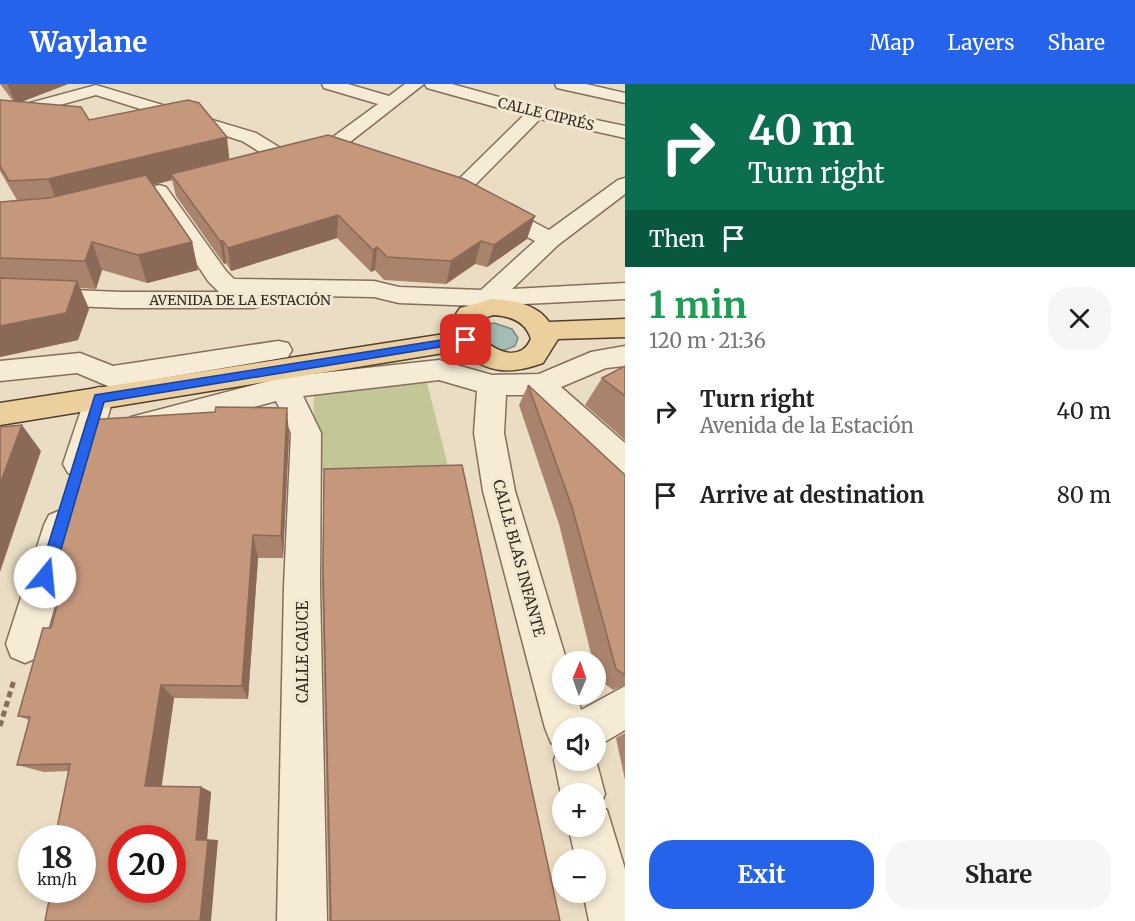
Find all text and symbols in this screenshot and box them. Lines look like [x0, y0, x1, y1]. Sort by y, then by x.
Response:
text: Waylane [30, 24, 147, 60]
text: Map [870, 29, 915, 56]
text: Layers [948, 29, 1015, 56]
text: Share [1048, 29, 1105, 56]
street label: CALLE CIPRÉS [496, 93, 596, 135]
text: 40 m [748, 104, 854, 156]
icon: right [649, 108, 727, 186]
text: Turn right [748, 156, 885, 190]
icon: arrive [717, 222, 750, 255]
text: Then [649, 225, 705, 253]
text: 1 min [649, 283, 747, 328]
button: close [1048, 287, 1111, 350]
street label: AVENIDA DE LA ESTACIÓN [148, 291, 331, 309]
pin [440, 314, 491, 365]
icon: arrive [449, 323, 482, 356]
text: 120 m · 21:36 [649, 328, 766, 353]
text: Turn right [700, 385, 814, 413]
icon: right [649, 395, 682, 428]
text: 40 m [1056, 397, 1111, 425]
text: Avenida de la Estación [700, 413, 914, 438]
street label: CALLE BLAS INFANTE [489, 477, 549, 639]
icon: arrive [649, 479, 682, 512]
text: Arrive at destination [700, 481, 924, 509]
text: 80 m [1057, 481, 1111, 509]
position arrow [13, 545, 77, 609]
street label: CALLE CAUCE [293, 601, 312, 703]
north arrow [552, 651, 606, 705]
map controls [552, 651, 606, 903]
button: sound [552, 717, 606, 771]
button: + [552, 783, 606, 837]
speed limit sign: 20 [108, 825, 186, 903]
text: 18 [41, 838, 73, 876]
button: Exit [649, 840, 874, 909]
button: Share [886, 840, 1111, 909]
button: − [552, 849, 606, 903]
text: km/h [37, 870, 77, 889]

